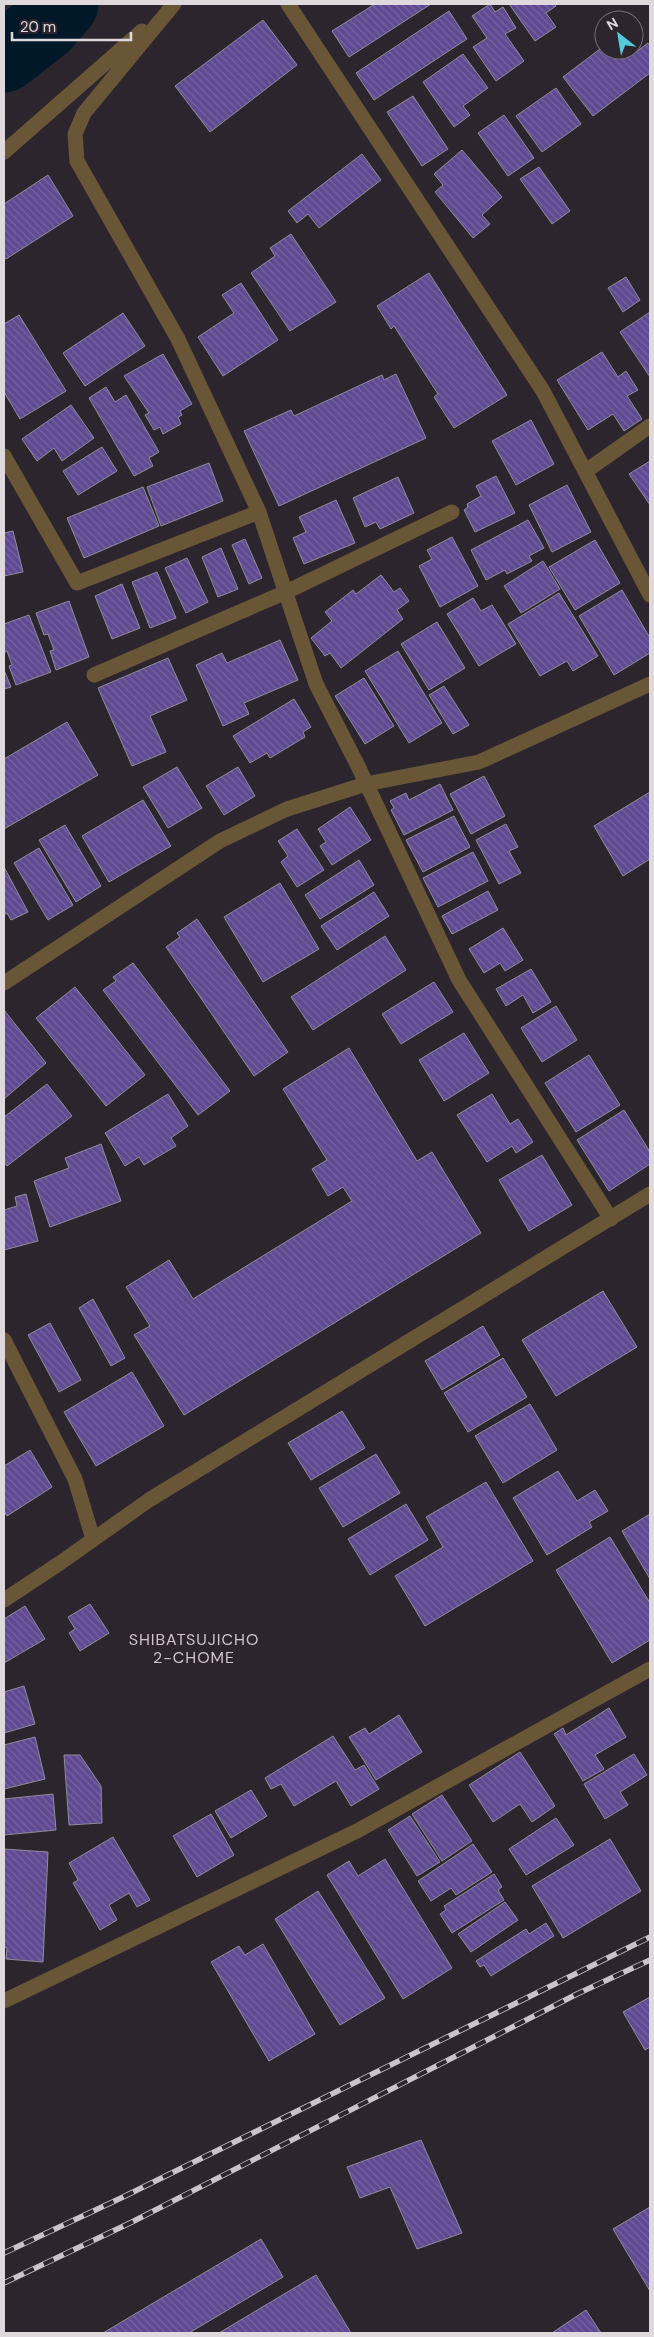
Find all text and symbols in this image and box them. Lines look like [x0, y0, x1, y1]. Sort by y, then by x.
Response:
scale bar [12, 10, 131, 42]
north arrow [594, 10, 644, 60]
text: N [603, 14, 621, 34]
text: 20 m [20, 17, 56, 37]
district label: SHIBATSUJICHO 2-CHOME [129, 1629, 259, 1668]

